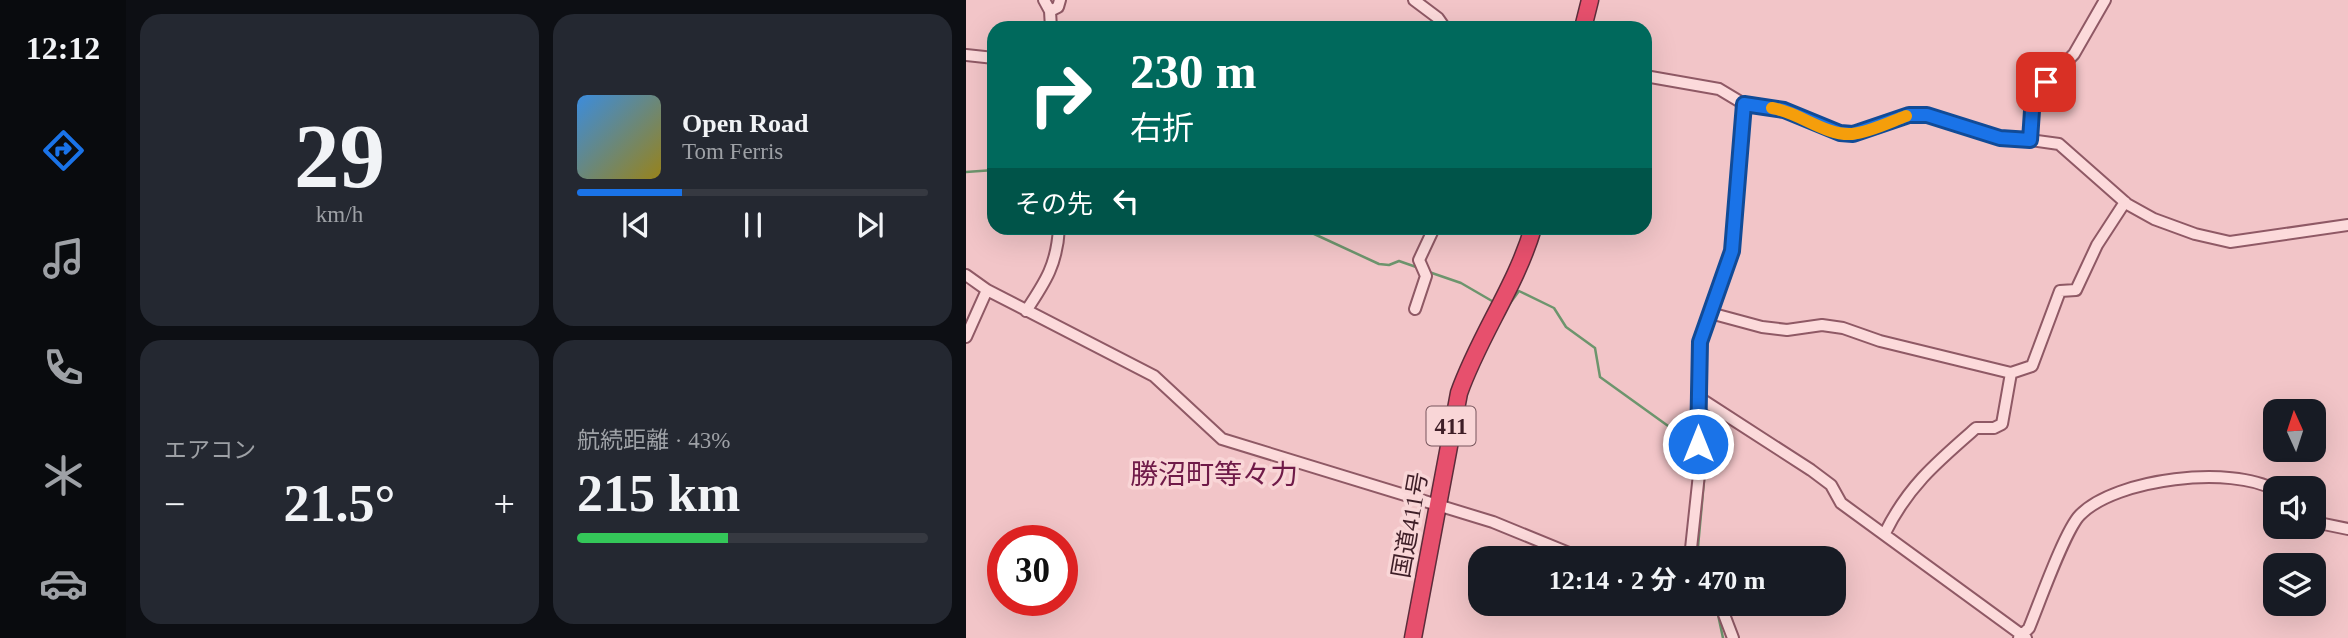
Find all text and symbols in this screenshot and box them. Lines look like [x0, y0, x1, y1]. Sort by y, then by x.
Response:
text: 12:12 [26, 30, 100, 66]
text: 230 m [1130, 44, 1257, 99]
icon: right [1015, 49, 1106, 140]
pin [2016, 52, 2076, 112]
icon: arrive [2027, 63, 2065, 101]
text: 29 [294, 106, 385, 207]
text: Open Road [682, 109, 808, 138]
text: 右折 [1130, 110, 1194, 146]
icon: directions [39, 126, 88, 175]
text: Tom Ferris [682, 139, 783, 164]
icon: left [1107, 182, 1145, 220]
text: その先 [1015, 190, 1093, 219]
text: km/h [316, 202, 363, 227]
icon: previous [617, 206, 655, 244]
icon: pause [734, 206, 772, 244]
icon: next [851, 206, 889, 244]
icon: music [39, 234, 88, 283]
icon: phone [39, 343, 88, 392]
north arrow [2263, 399, 2326, 462]
map controls [2263, 399, 2326, 616]
road number: 411 [1427, 406, 1476, 446]
position arrow [1661, 407, 1735, 481]
text: 航続距離 · 43% [577, 428, 730, 453]
text: エアコン [164, 438, 256, 463]
icon: climate [39, 451, 88, 500]
district label: 勝沼町等々力 [1130, 459, 1298, 490]
text: 215 km [577, 465, 740, 522]
street label: 国道411号 [1388, 470, 1432, 580]
text: 21.5° [284, 475, 395, 532]
button: sound [2263, 476, 2326, 539]
text: − [164, 483, 185, 525]
text: + [494, 483, 515, 525]
speed limit sign: 30 [987, 525, 1078, 616]
button: layers [2263, 553, 2326, 616]
icon: car [39, 559, 88, 608]
text: 12:14 · 2 分 · 470 m [1549, 566, 1765, 595]

